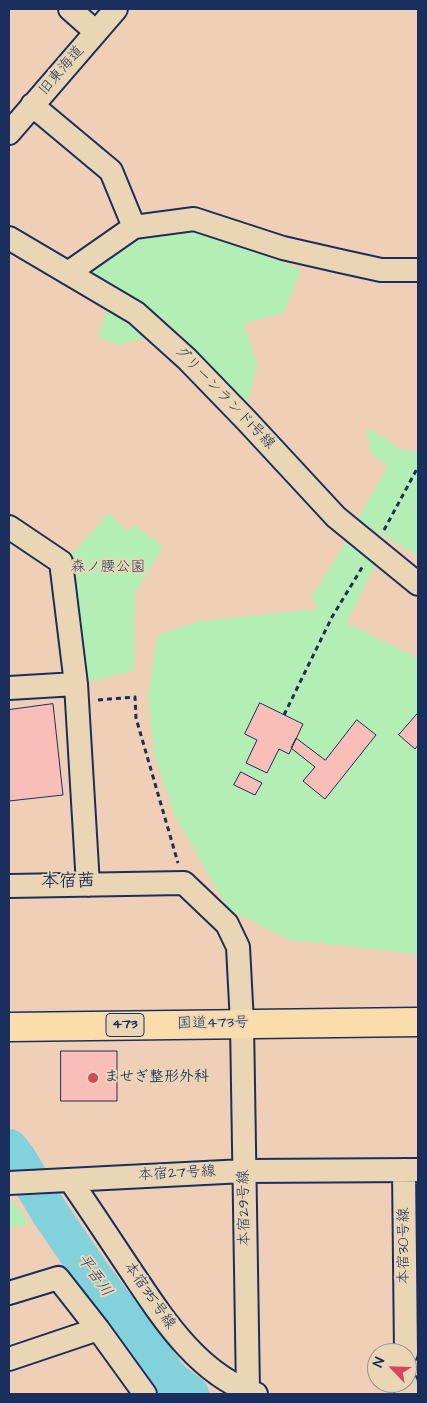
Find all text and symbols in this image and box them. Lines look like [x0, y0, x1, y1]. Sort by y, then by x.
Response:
street label: 旧東海道 [36, 42, 88, 100]
street label: グリーンランド1号線 [170, 343, 278, 453]
park label: 森ノ腰公園 [71, 559, 145, 577]
district label: 本宿茜 [41, 871, 95, 893]
road number: 473 [106, 1014, 144, 1036]
street label: 国道473号 [177, 1014, 249, 1034]
place label: ませぎ整形外科 [104, 1069, 209, 1087]
marker: ませぎ整形外科 [86, 1071, 100, 1085]
street label: 本宿27号線 [138, 1163, 216, 1185]
street label: 本宿29号線 [235, 1169, 255, 1247]
street label: 本宿30号線 [396, 1207, 414, 1285]
water label: 平吾川 [72, 1251, 116, 1301]
street label: 本宿35号線 [119, 1259, 179, 1333]
north arrow [367, 1343, 417, 1393]
text: N [368, 1354, 390, 1370]

